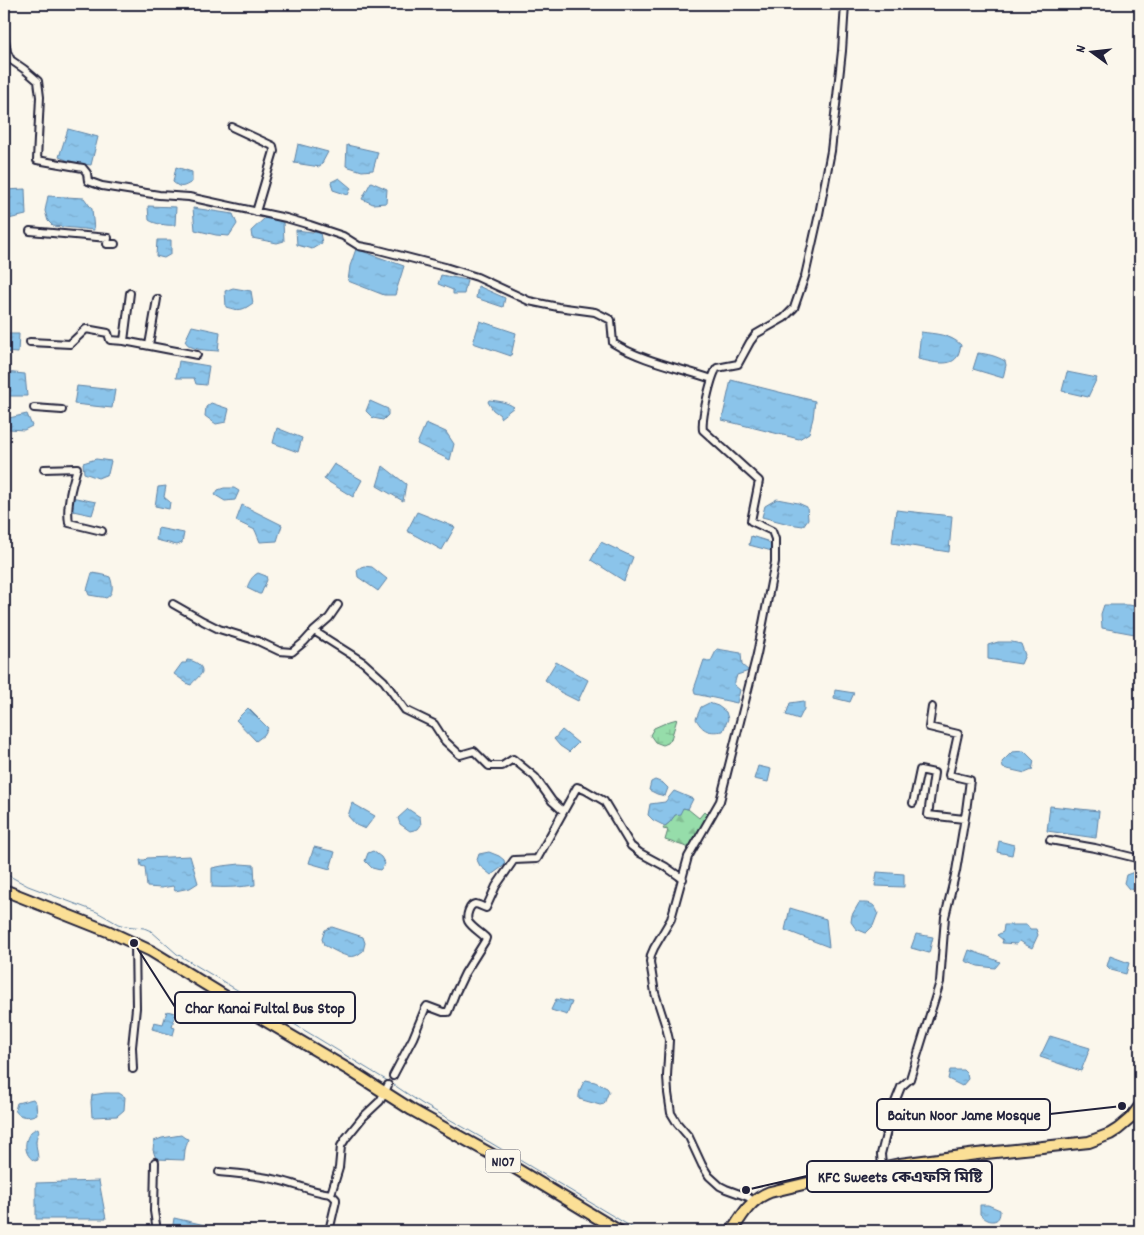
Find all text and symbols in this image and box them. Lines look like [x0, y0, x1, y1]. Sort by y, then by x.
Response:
north arrow [1066, 28, 1116, 78]
text: N [1071, 43, 1092, 55]
callout: Char Kanai Fultal Bus Stop [175, 992, 355, 1023]
text: Char Kanai Fultal Bus Stop [185, 998, 345, 1021]
callout: Baitun Noor Jame Mosque [877, 1099, 1050, 1130]
text: Baitun Noor Jame Mosque [888, 1105, 1040, 1128]
road number: N107 [486, 1150, 520, 1172]
callout: KFC Sweets কেএফসি মিষ্টি [807, 1161, 992, 1192]
text: KFC Sweets কেএফসি মিষ্টি [818, 1167, 983, 1190]

